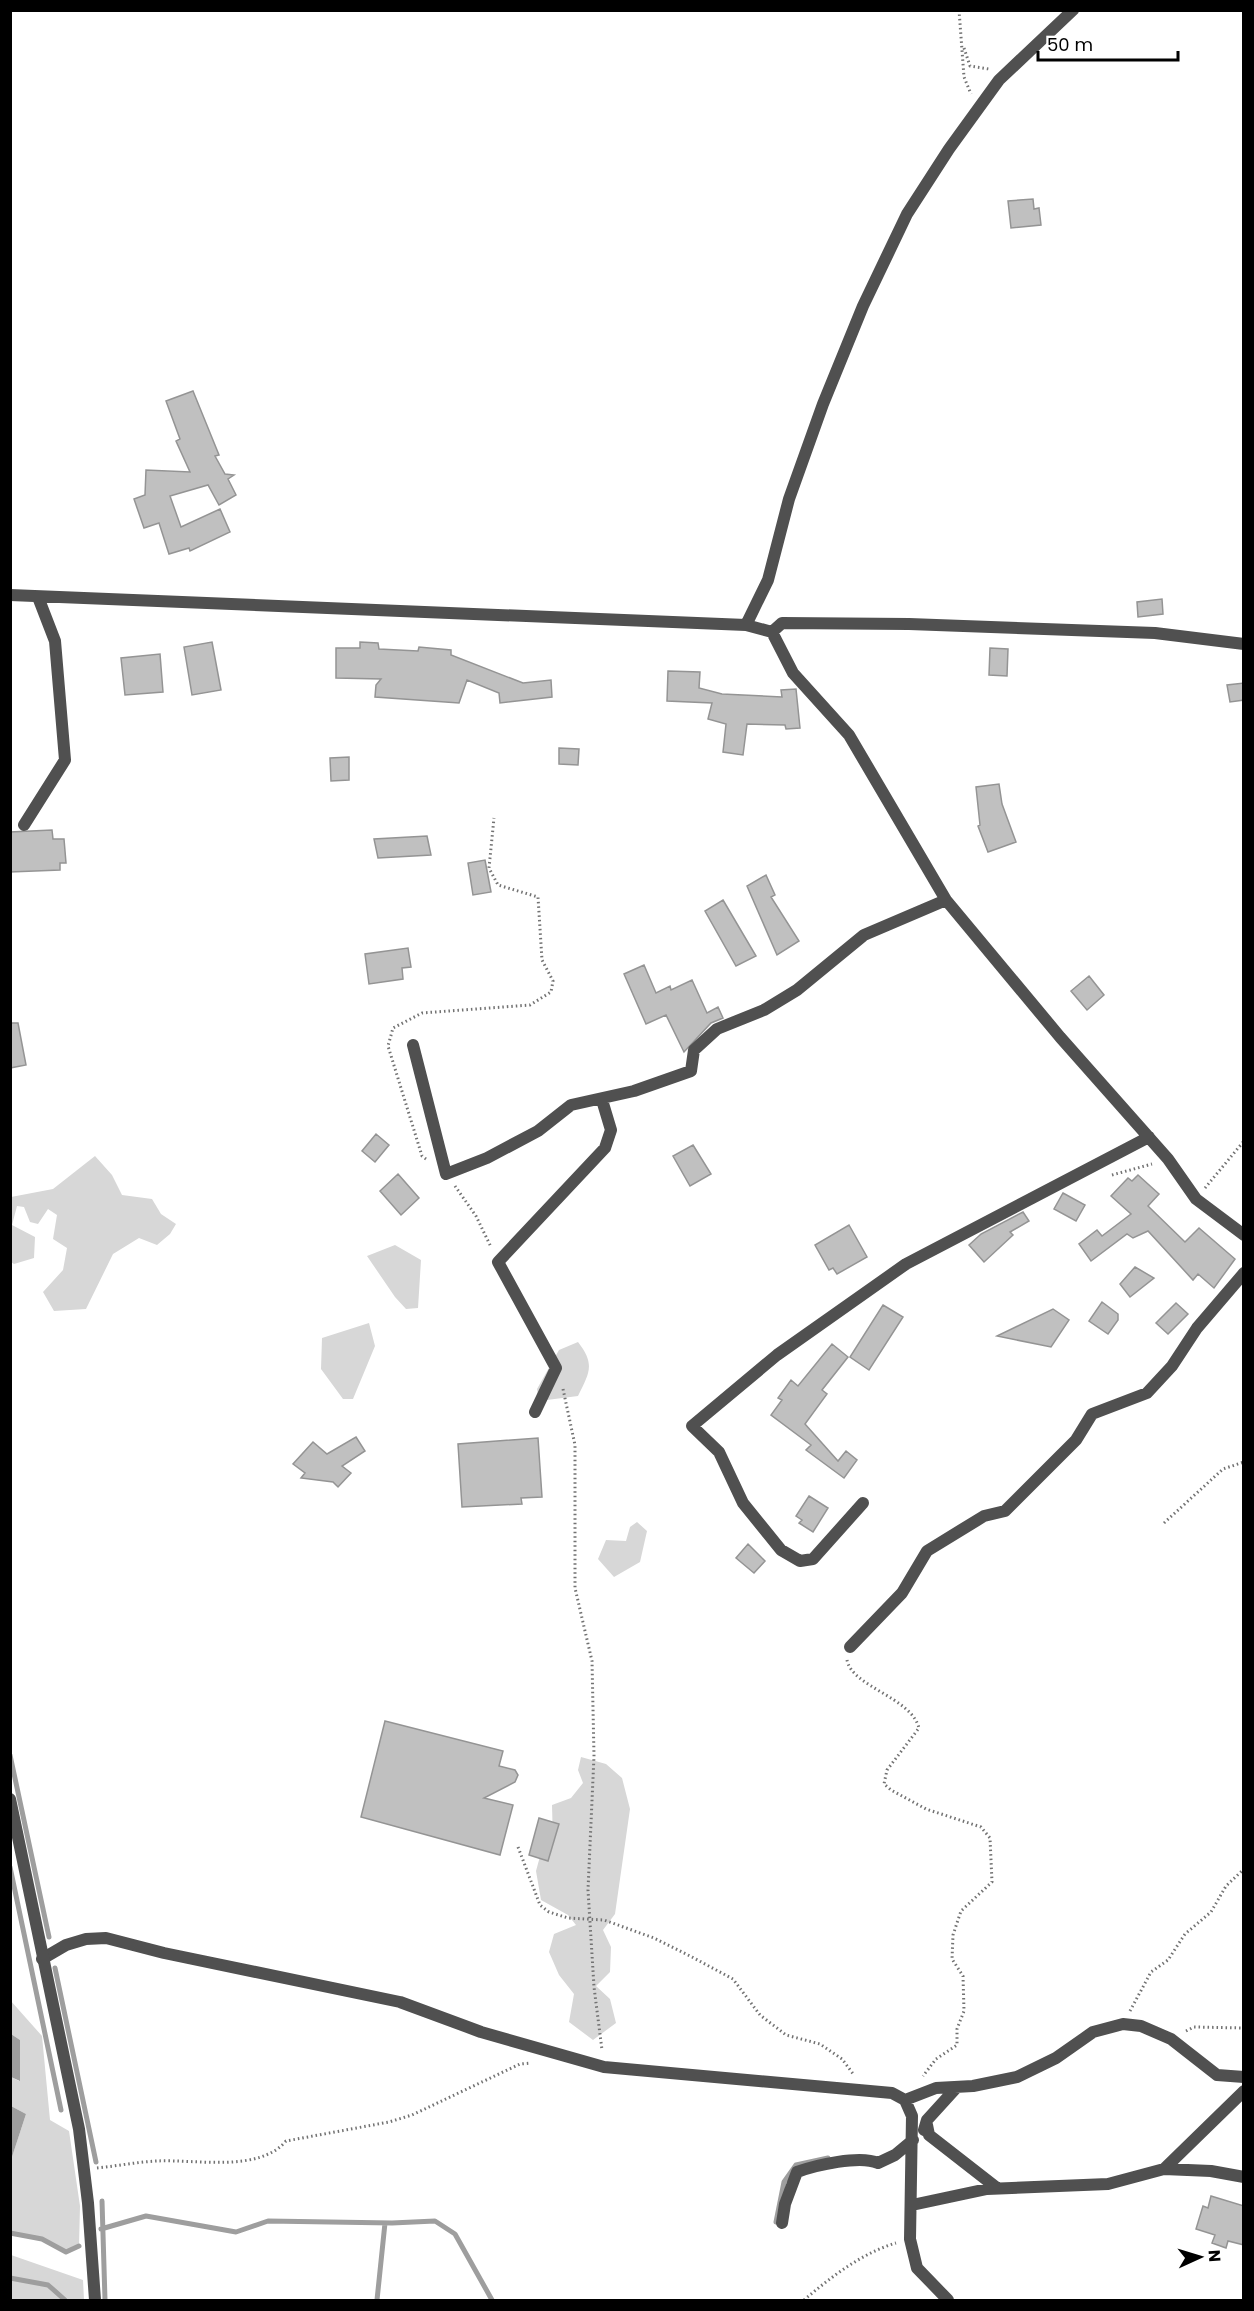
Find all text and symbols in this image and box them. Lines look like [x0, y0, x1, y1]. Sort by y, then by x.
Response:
scale bar [1038, 24, 1178, 62]
text: 50 m [1047, 32, 1093, 57]
north arrow [1170, 2227, 1230, 2287]
text: N [1203, 2249, 1226, 2263]

